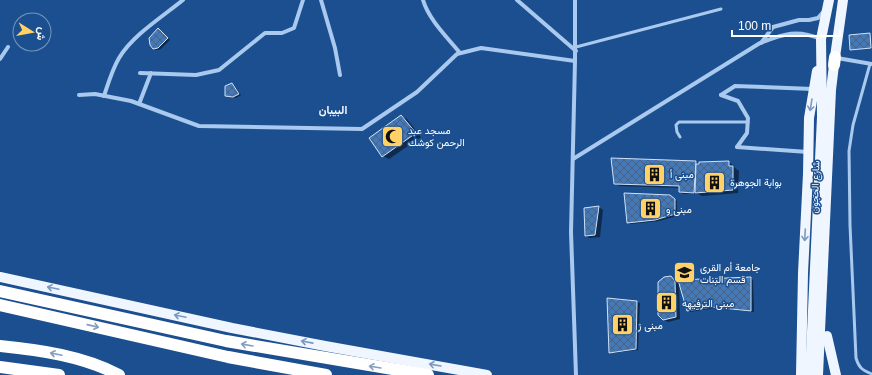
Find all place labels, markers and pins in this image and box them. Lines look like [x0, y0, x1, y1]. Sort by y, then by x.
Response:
mosque icon: مسجد عبد الرحمن كوشك [379, 123, 405, 149]
place label: مسجد عبد الرحمن كوشك [408, 125, 465, 149]
building icon: مبنى أ [641, 161, 667, 187]
place label: مبنى أ [670, 169, 694, 181]
building icon: بوابة الجوهرة [701, 169, 727, 195]
place label: بوابة الجوهرة [730, 177, 782, 189]
building icon: مبنى و [638, 196, 664, 222]
place label: مبنى و [666, 204, 692, 216]
school or university icon: جامعة أم القرى قسم البنات [672, 260, 698, 286]
place label: جامعة أم القرى قسم البنات [700, 262, 761, 286]
building icon: مبنى الترفيهه [654, 290, 680, 316]
place label: مبنى الترفيهه [682, 298, 734, 310]
building icon: مبنى ز [609, 312, 635, 338]
place label: مبنى ز [637, 320, 663, 332]

